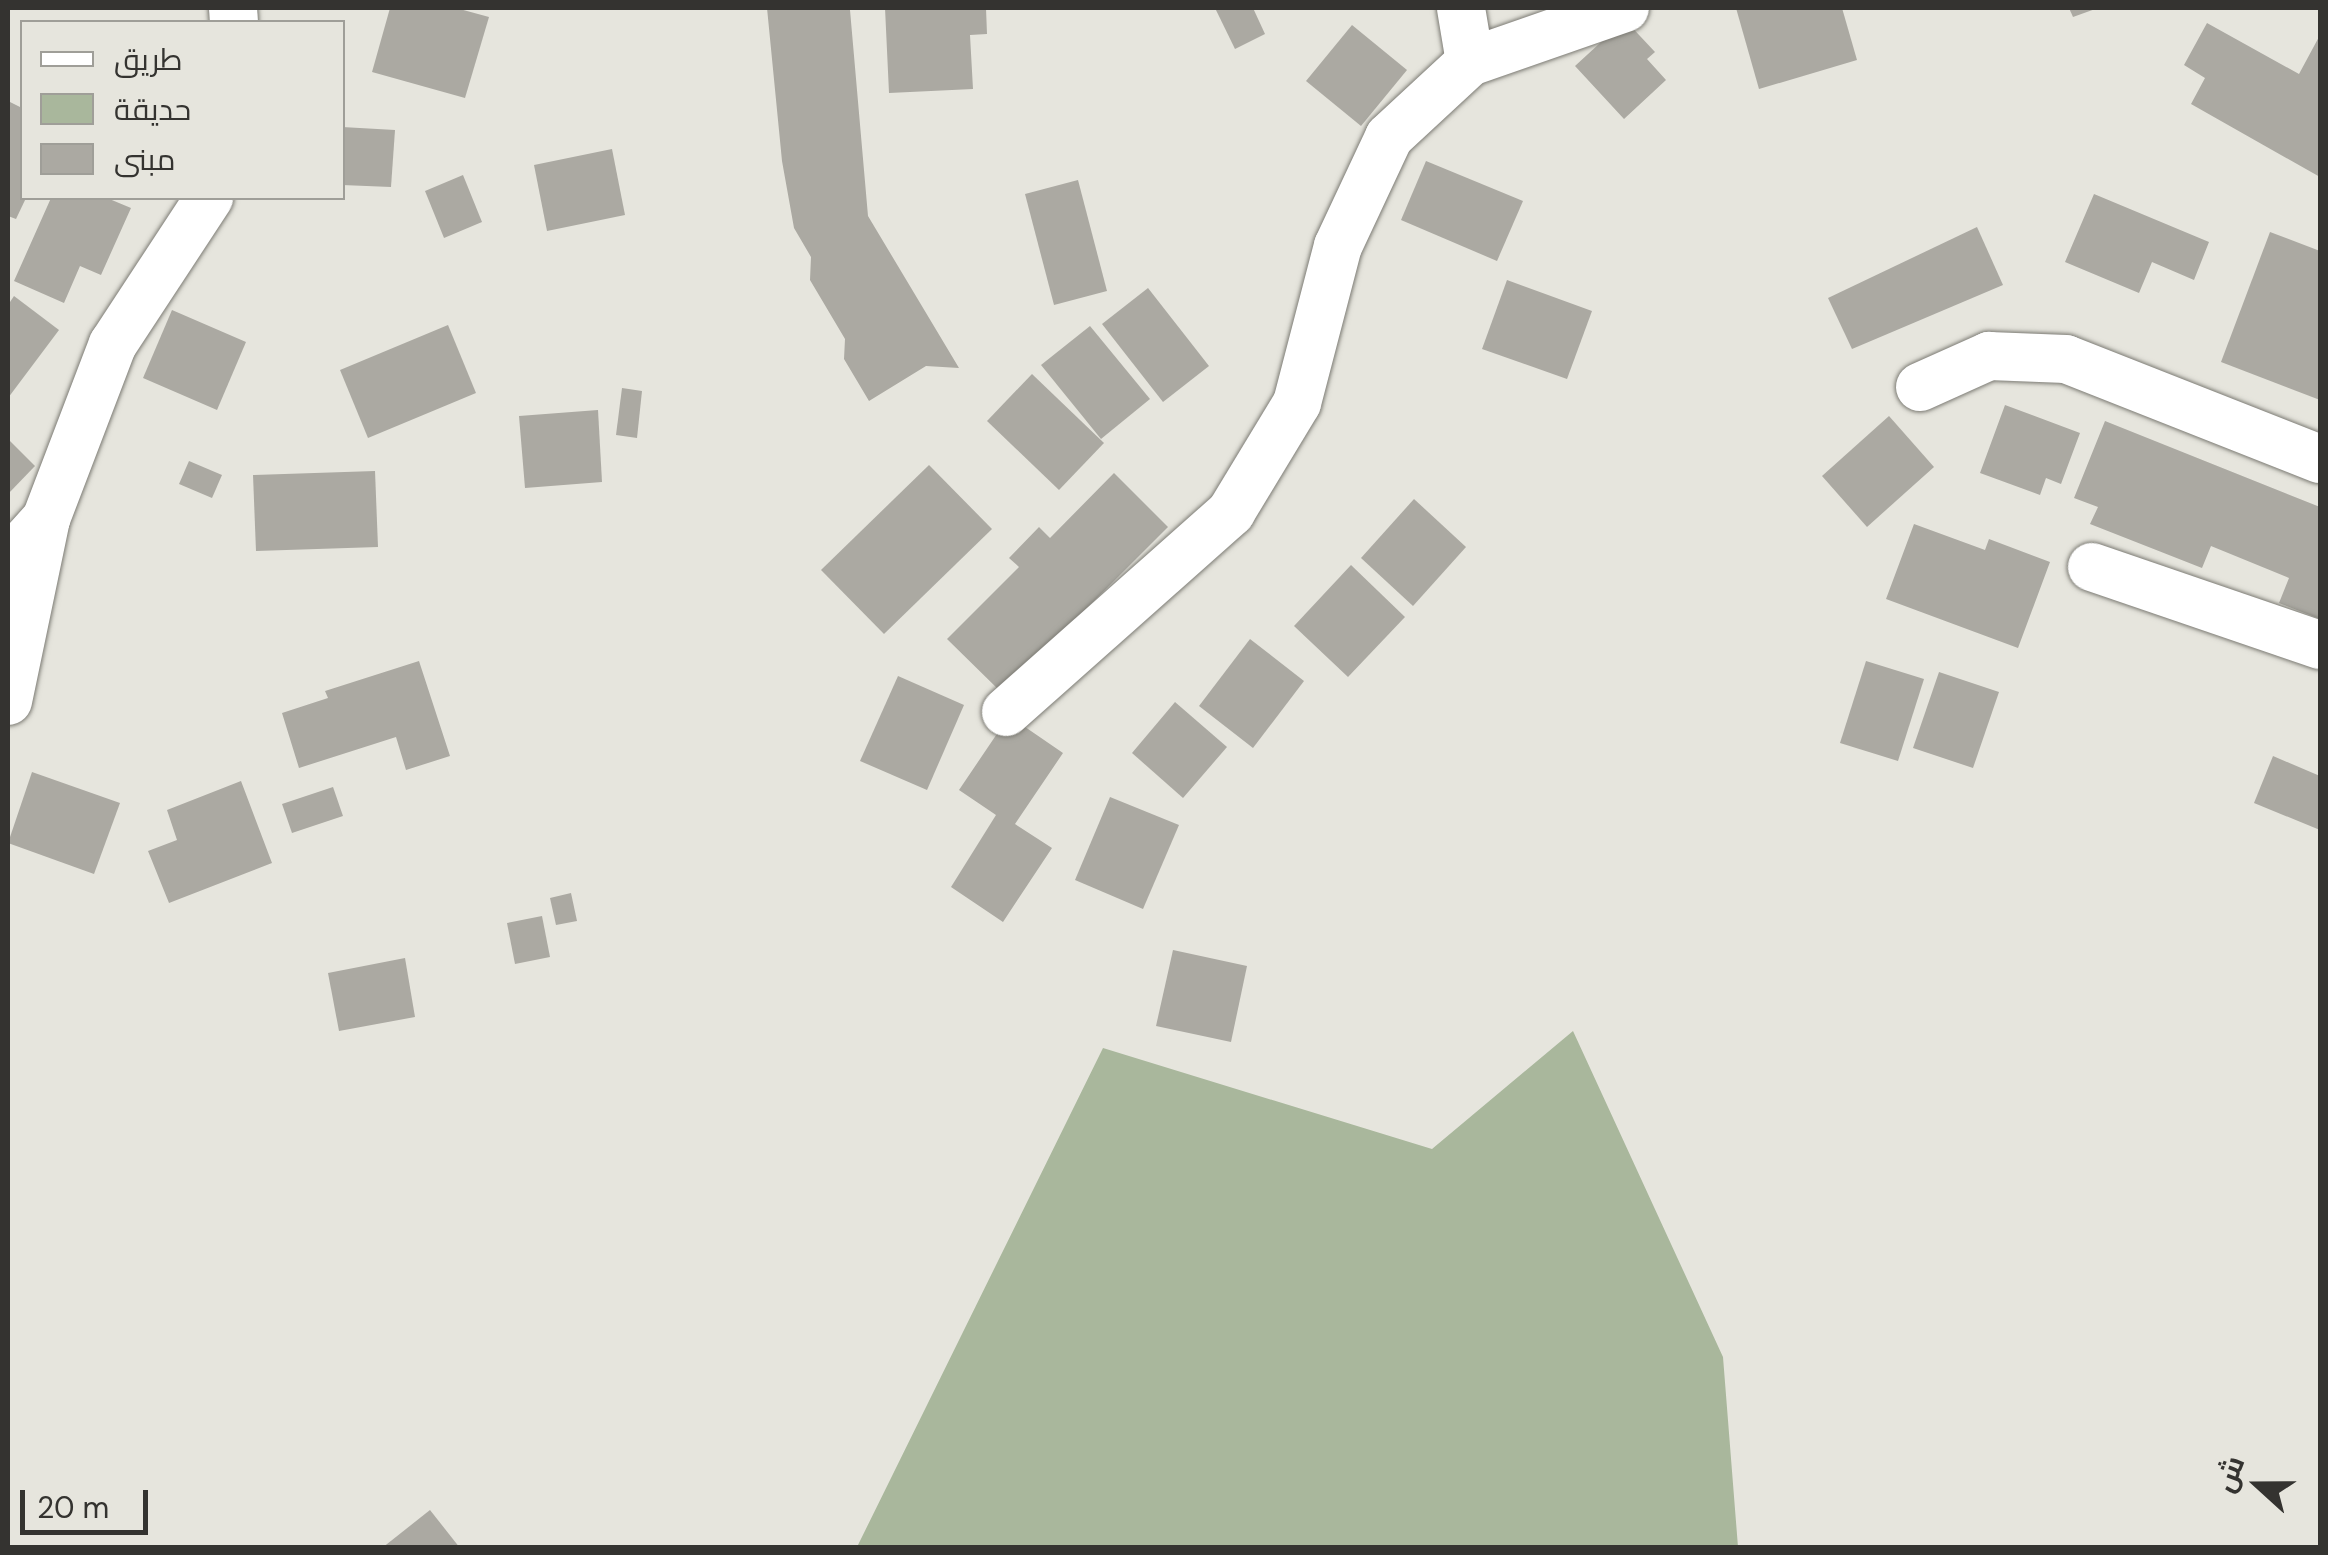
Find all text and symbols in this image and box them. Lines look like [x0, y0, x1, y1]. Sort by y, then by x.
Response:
legend [20, 20, 345, 200]
text: طريق [114, 40, 183, 79]
text: حديقة [114, 90, 191, 129]
text: مبنى [114, 140, 175, 179]
north arrow [2208, 1435, 2308, 1535]
text: ش [2206, 1451, 2253, 1497]
scale bar [25, 1470, 152, 1532]
text: 20 m [37, 1488, 109, 1527]

